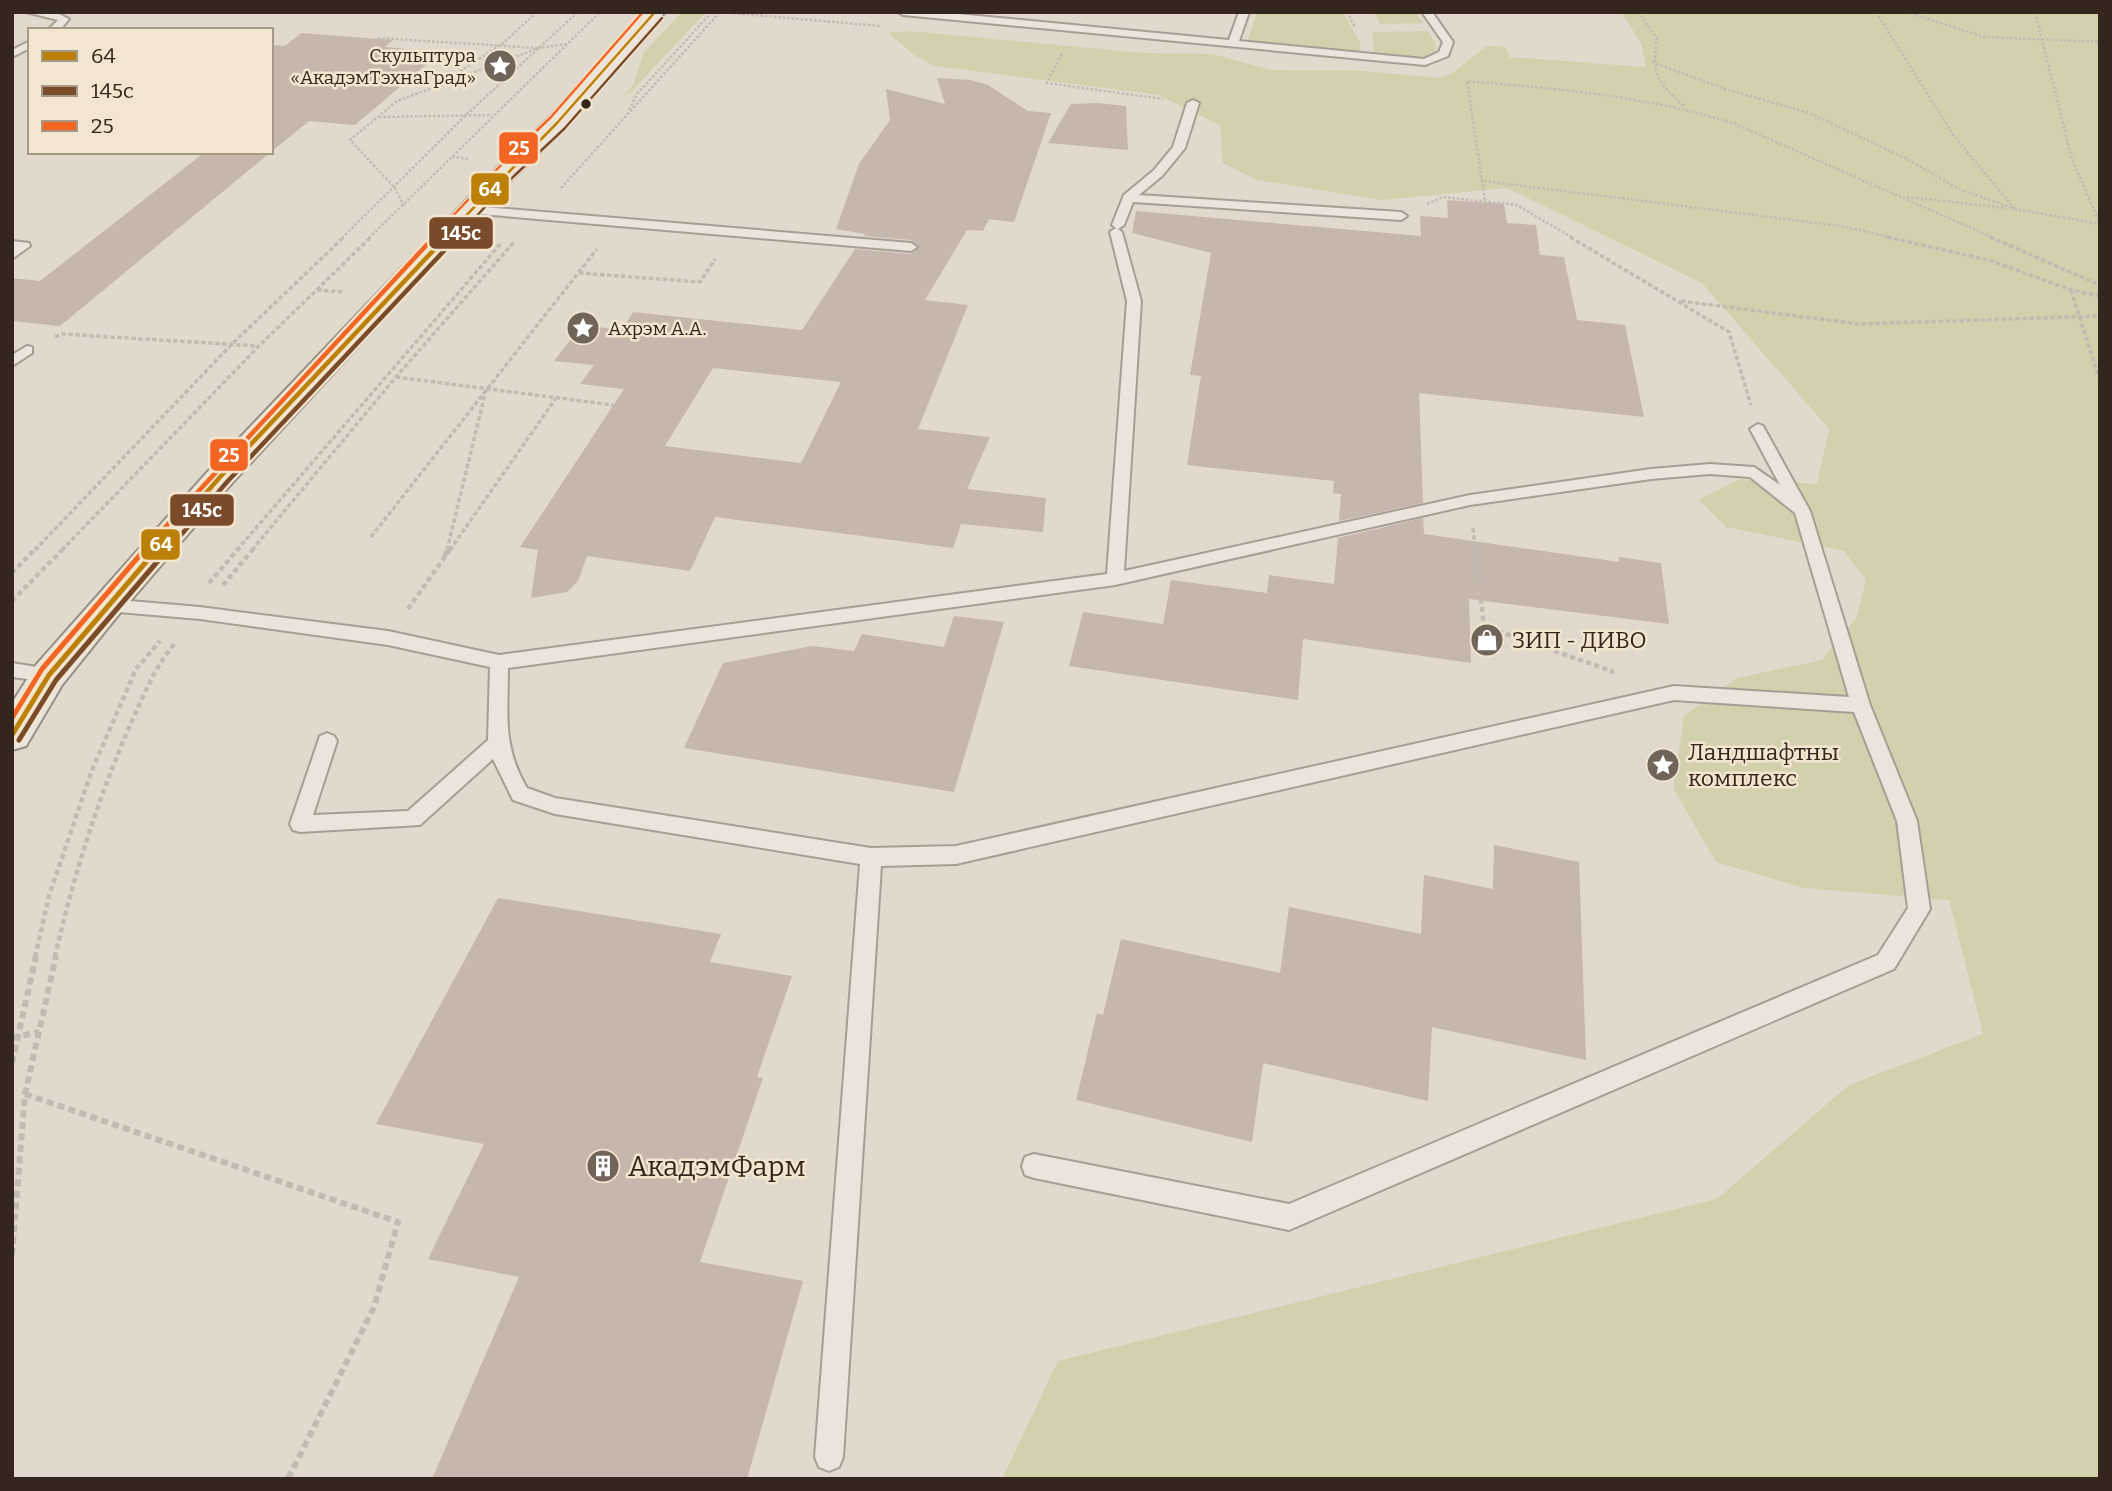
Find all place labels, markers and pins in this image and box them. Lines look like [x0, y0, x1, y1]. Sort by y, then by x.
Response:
place label: Скульптура «АкадэмТэхнаГрад» [291, 44, 477, 89]
place icon: Скульптура «АкадэмТэхнаГрад» [481, 47, 519, 85]
unlabelled marker [579, 97, 593, 111]
place icon: Ахрэм А.А. [564, 309, 602, 347]
place label: Ахрэм А.А. [608, 317, 706, 340]
shop icon: ЗИП - ДИВО [1468, 621, 1506, 659]
place label: ЗИП - ДИВО [1512, 626, 1647, 654]
place label: Ландшафтны комплекс [1688, 738, 1839, 792]
place icon: Ландшафтны комплекс [1644, 746, 1682, 784]
building icon: АкадэмФарм [584, 1147, 622, 1185]
place label: АкадэмФарм [628, 1150, 805, 1183]

